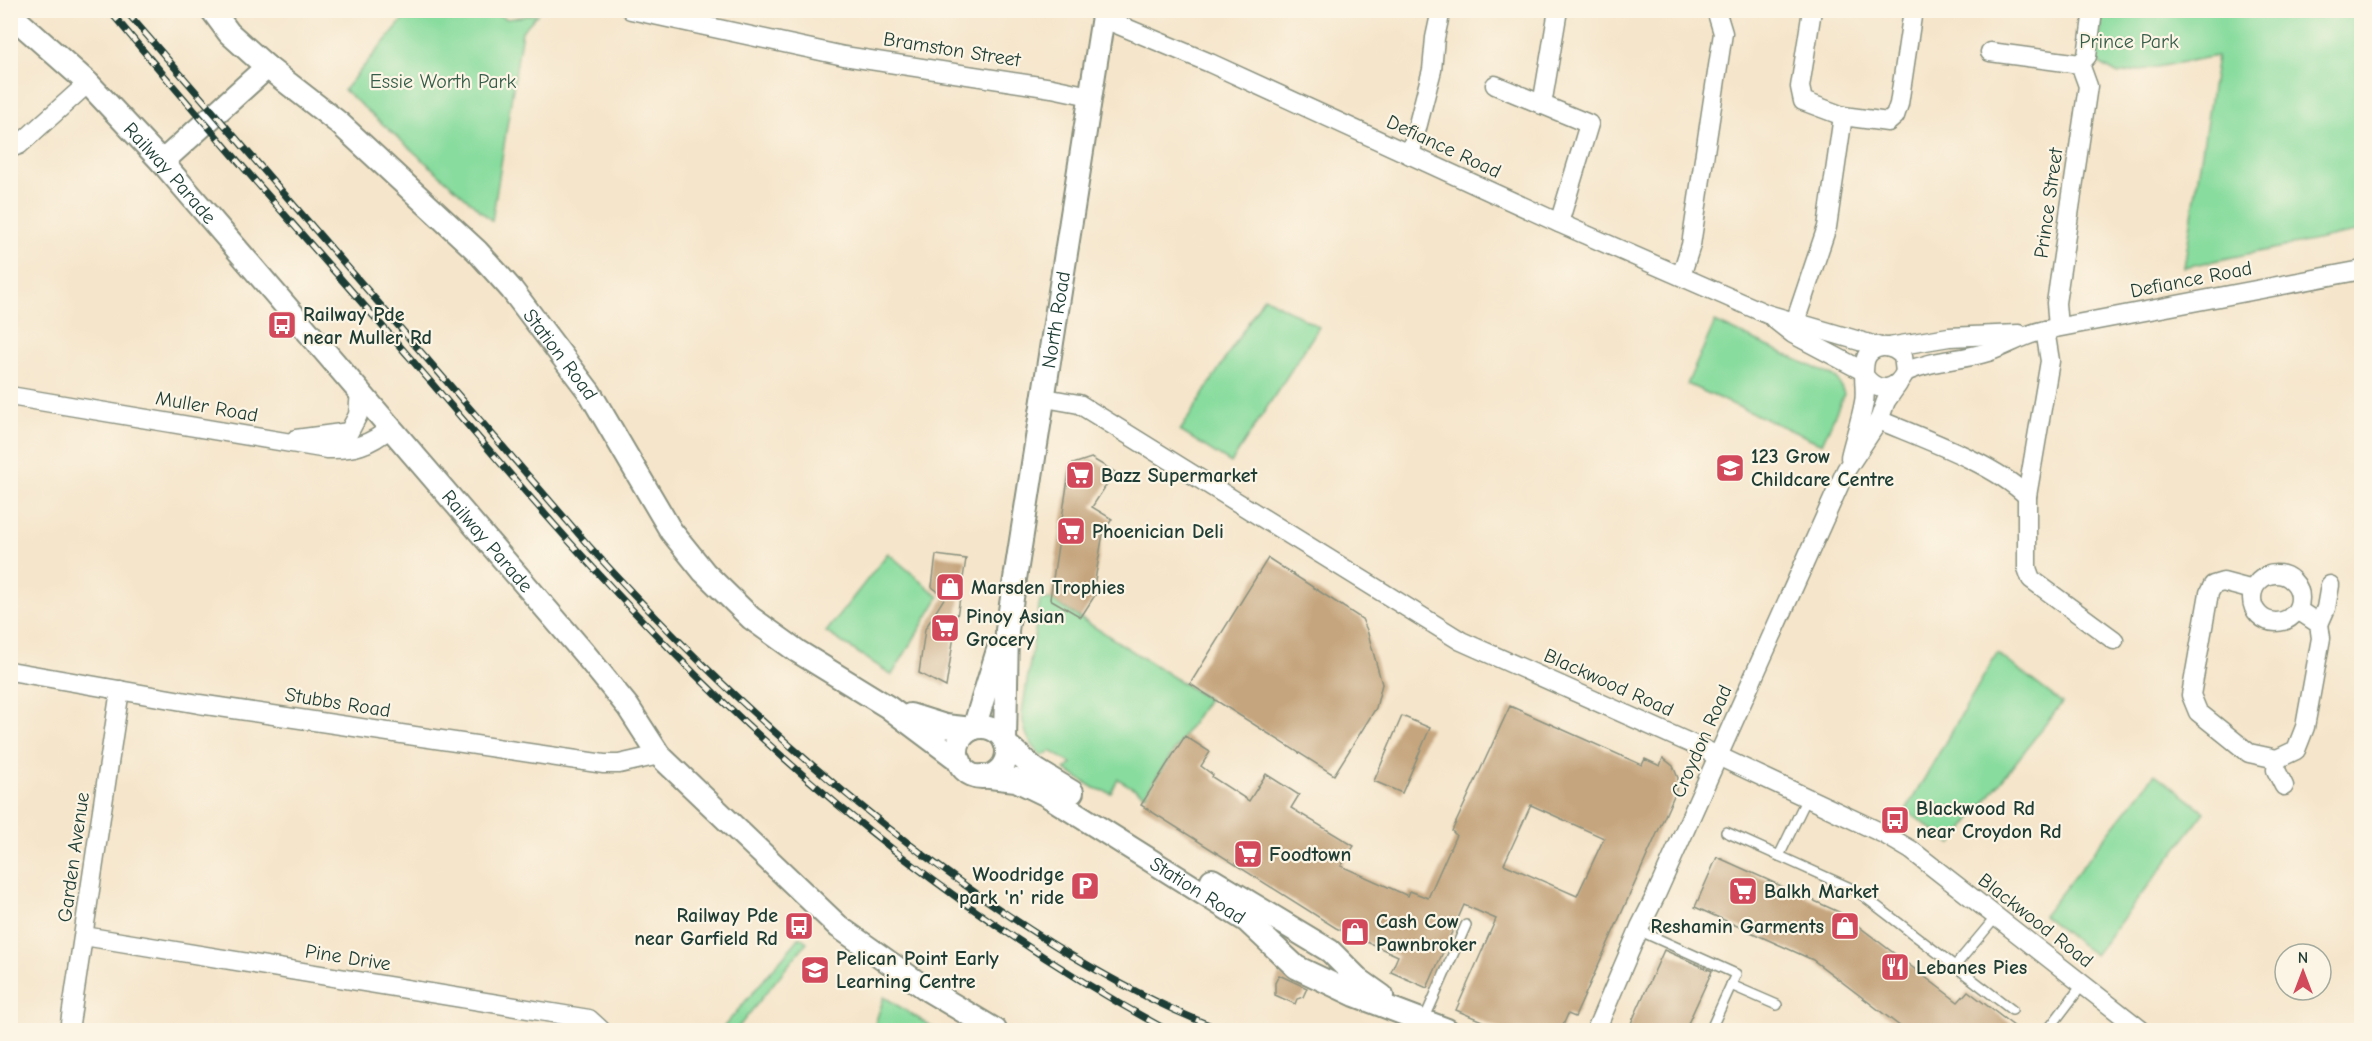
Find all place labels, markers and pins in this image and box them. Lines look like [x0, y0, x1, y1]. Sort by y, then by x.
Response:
place label: Railway Pde near Muller Rd [303, 303, 432, 349]
bus stop icon: Railway Pde near Muller Rd [266, 309, 298, 341]
place label: 123 Grow Childcare Centre [1751, 445, 1894, 491]
school or university icon: 123 Grow Childcare Centre [1714, 452, 1746, 484]
supermarket icon: Bazz Supermarket [1064, 459, 1096, 491]
place label: Bazz Supermarket [1101, 464, 1258, 487]
supermarket icon: Phoenician Deli [1055, 515, 1087, 547]
place label: Phoenician Deli [1092, 520, 1224, 543]
shop icon: Marsden Trophies [934, 571, 966, 603]
place label: Marsden Trophies [971, 576, 1125, 599]
place label: Pinoy Asian Grocery [966, 605, 1065, 651]
supermarket icon: Pinoy Asian Grocery [929, 612, 961, 644]
place label: Blackwood Rd near Croydon Rd [1916, 797, 2062, 843]
bus stop icon: Blackwood Rd near Croydon Rd [1879, 804, 1911, 836]
supermarket icon: Foodtown [1232, 838, 1264, 870]
place label: Foodtown [1269, 843, 1351, 866]
place label: Woodridge park 'n' ride [959, 863, 1064, 909]
parking icon: Woodridge park 'n' ride [1069, 870, 1101, 902]
supermarket icon: Balkh Market [1727, 875, 1759, 907]
place label: Balkh Market [1764, 880, 1879, 903]
place label: Railway Pde near Garfield Rd [634, 904, 778, 950]
bus stop icon: Railway Pde near Garfield Rd [783, 910, 815, 942]
place label: Cash Cow Pawnbroker [1376, 910, 1476, 956]
shop icon: Reshamin Garments [1829, 910, 1861, 942]
place label: Reshamin Garments [1651, 915, 1824, 938]
shop icon: Cash Cow Pawnbroker [1339, 916, 1371, 948]
place label: Pelican Point Early Learning Centre [836, 947, 1000, 993]
restaurant icon: Lebanes Pies [1879, 951, 1911, 983]
school or university icon: Pelican Point Early Learning Centre [799, 954, 831, 986]
place label: Lebanes Pies [1916, 956, 2027, 979]

